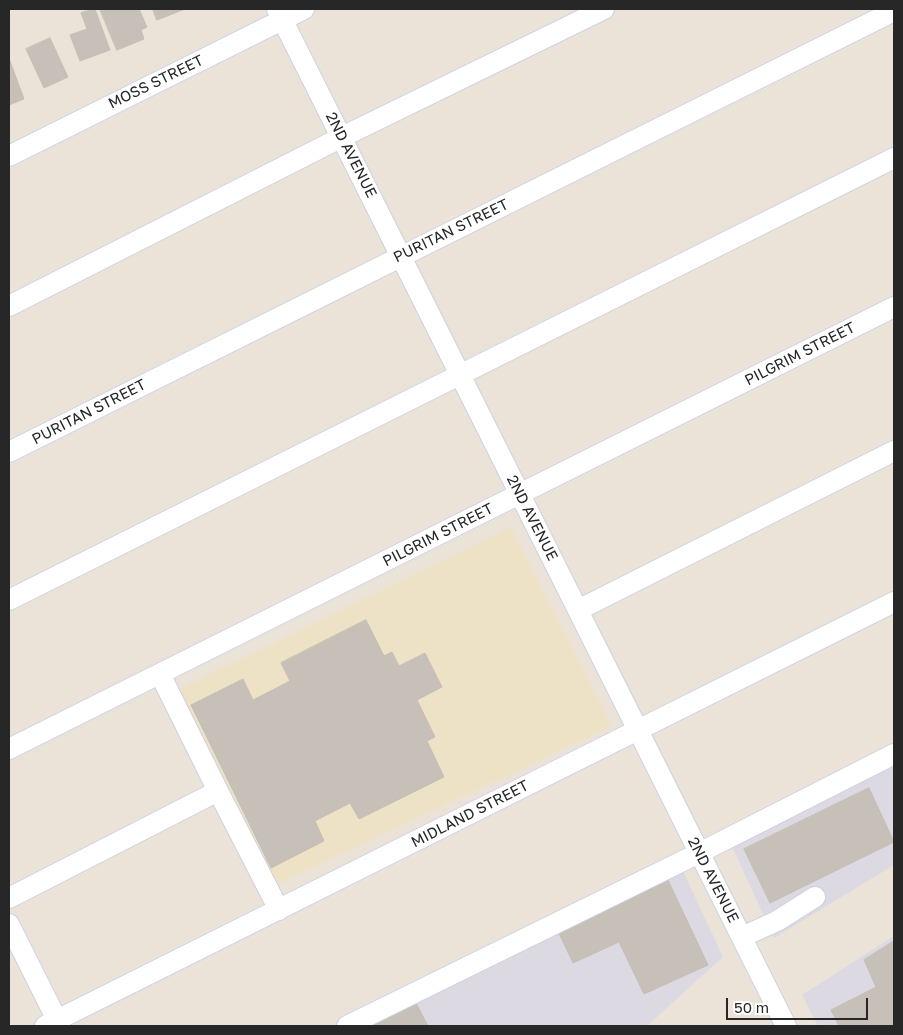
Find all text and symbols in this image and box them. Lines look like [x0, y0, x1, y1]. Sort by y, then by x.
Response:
street label: MOSS STREET [105, 51, 207, 113]
street label: 2ND AVENUE [322, 109, 380, 201]
street label: PURITAN STREET [391, 195, 511, 267]
street label: PILGRIM STREET [742, 318, 858, 390]
street label: PURITAN STREET [29, 375, 149, 449]
street label: 2ND AVENUE [503, 472, 561, 564]
street label: PILGRIM STREET [380, 499, 496, 571]
street label: MIDLAND STREET [408, 777, 532, 851]
street label: 2ND AVENUE [684, 834, 742, 926]
scale bar [728, 988, 870, 1020]
text: 50 m [734, 998, 769, 1016]

